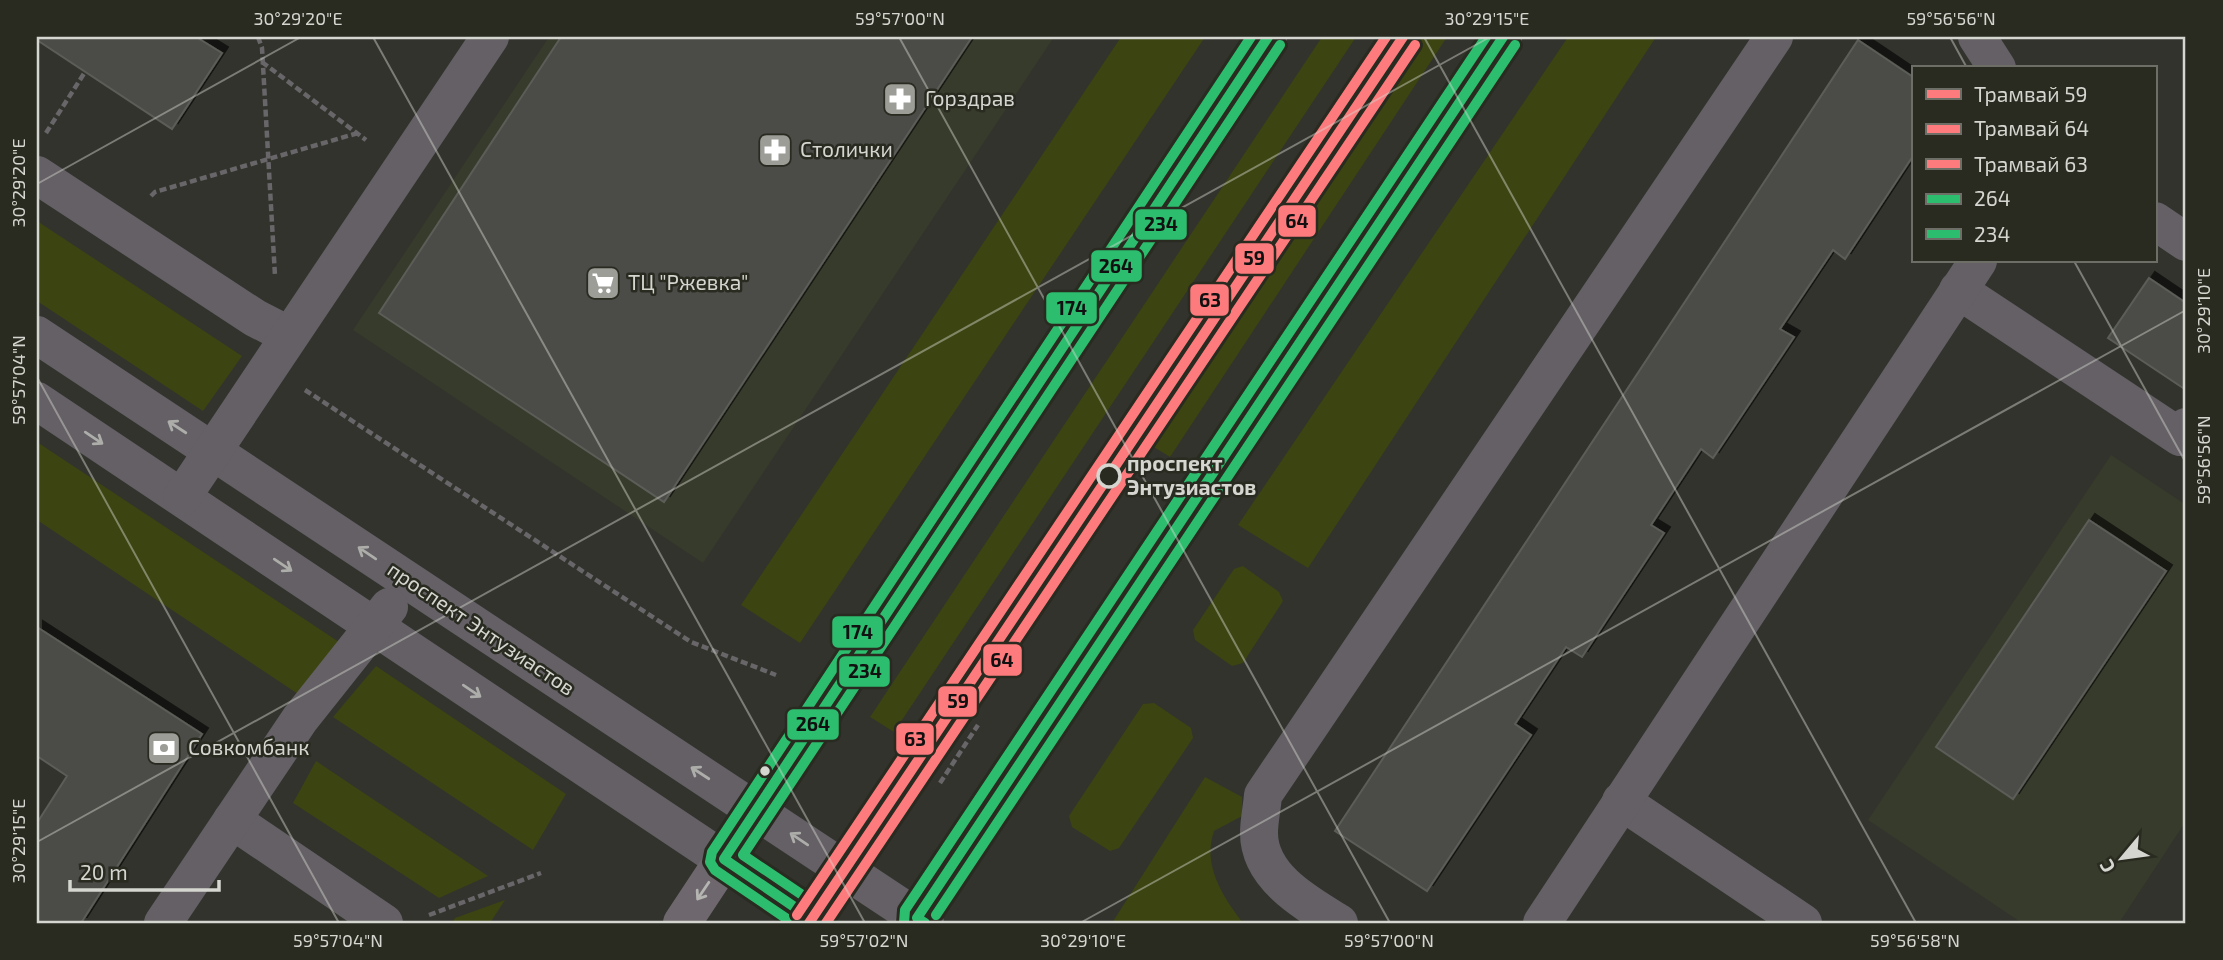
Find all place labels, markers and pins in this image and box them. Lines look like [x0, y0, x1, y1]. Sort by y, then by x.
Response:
pharmacy icon: Горздрав [881, 80, 919, 118]
place label: Горздрав [925, 85, 1015, 110]
pharmacy icon: Столички [756, 131, 794, 169]
place label: Столички [800, 136, 893, 161]
supermarket icon: ТЦ "Ржевка" [584, 264, 622, 302]
place label: ТЦ "Ржевка" [628, 269, 748, 294]
place label: проспект Энтузиастов [1127, 450, 1256, 499]
marker: проспект Энтузиастов [1097, 464, 1121, 488]
bank icon: Совкомбанк [145, 729, 183, 767]
place label: Совкомбанк [188, 734, 309, 759]
unlabelled marker [758, 764, 772, 778]

